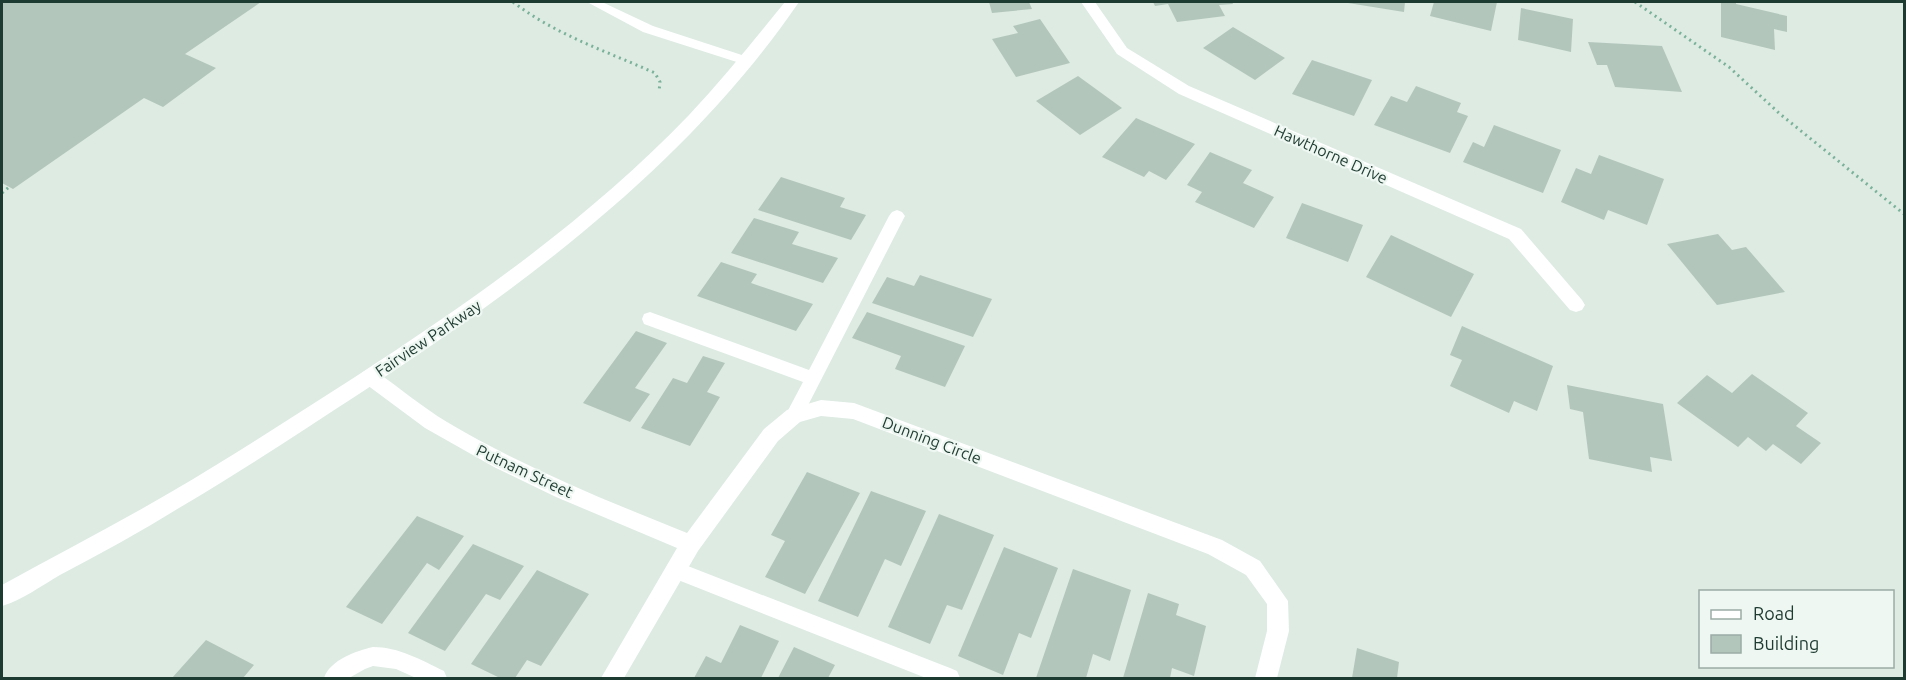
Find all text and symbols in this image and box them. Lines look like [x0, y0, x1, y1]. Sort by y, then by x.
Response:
street label: Hawthorne Drive [1272, 121, 1390, 187]
street label: Fairview Parkway [372, 296, 484, 380]
street label: Dunning Circle [880, 413, 984, 467]
street label: Putnam Street [474, 441, 577, 502]
legend [1699, 590, 1894, 668]
text: Road [1753, 603, 1795, 623]
text: Building [1753, 633, 1819, 653]

